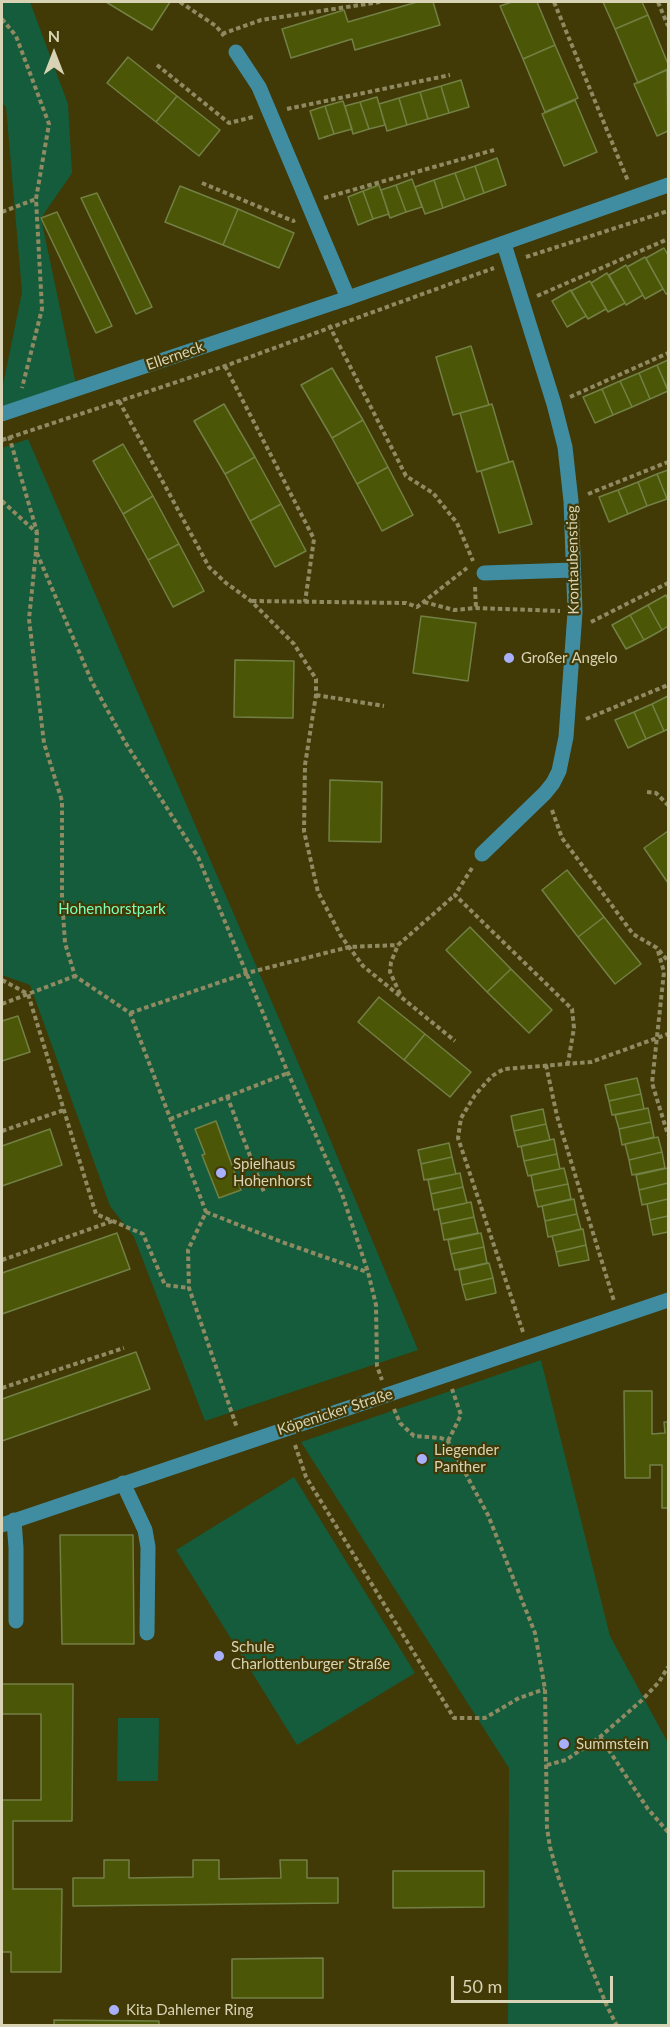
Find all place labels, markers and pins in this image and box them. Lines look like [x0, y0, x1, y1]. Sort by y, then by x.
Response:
place label: Großer Angelo [521, 649, 618, 667]
marker: Großer Angelo [502, 651, 516, 665]
place label: Spielhaus Hohenhorst [233, 1155, 312, 1190]
marker: Spielhaus Hohenhorst [214, 1166, 228, 1180]
place label: Liegender Panther [434, 1441, 499, 1476]
marker: Liegender Panther [415, 1452, 429, 1466]
place label: Schule Charlottenburger Straße [231, 1638, 390, 1673]
marker: Schule Charlottenburger Straße [212, 1649, 226, 1663]
place label: Summstein [576, 1735, 649, 1753]
marker: Summstein [557, 1737, 571, 1751]
place label: Kita Dahlemer Ring [126, 2001, 253, 2019]
marker: Kita Dahlemer Ring [107, 2003, 121, 2017]

